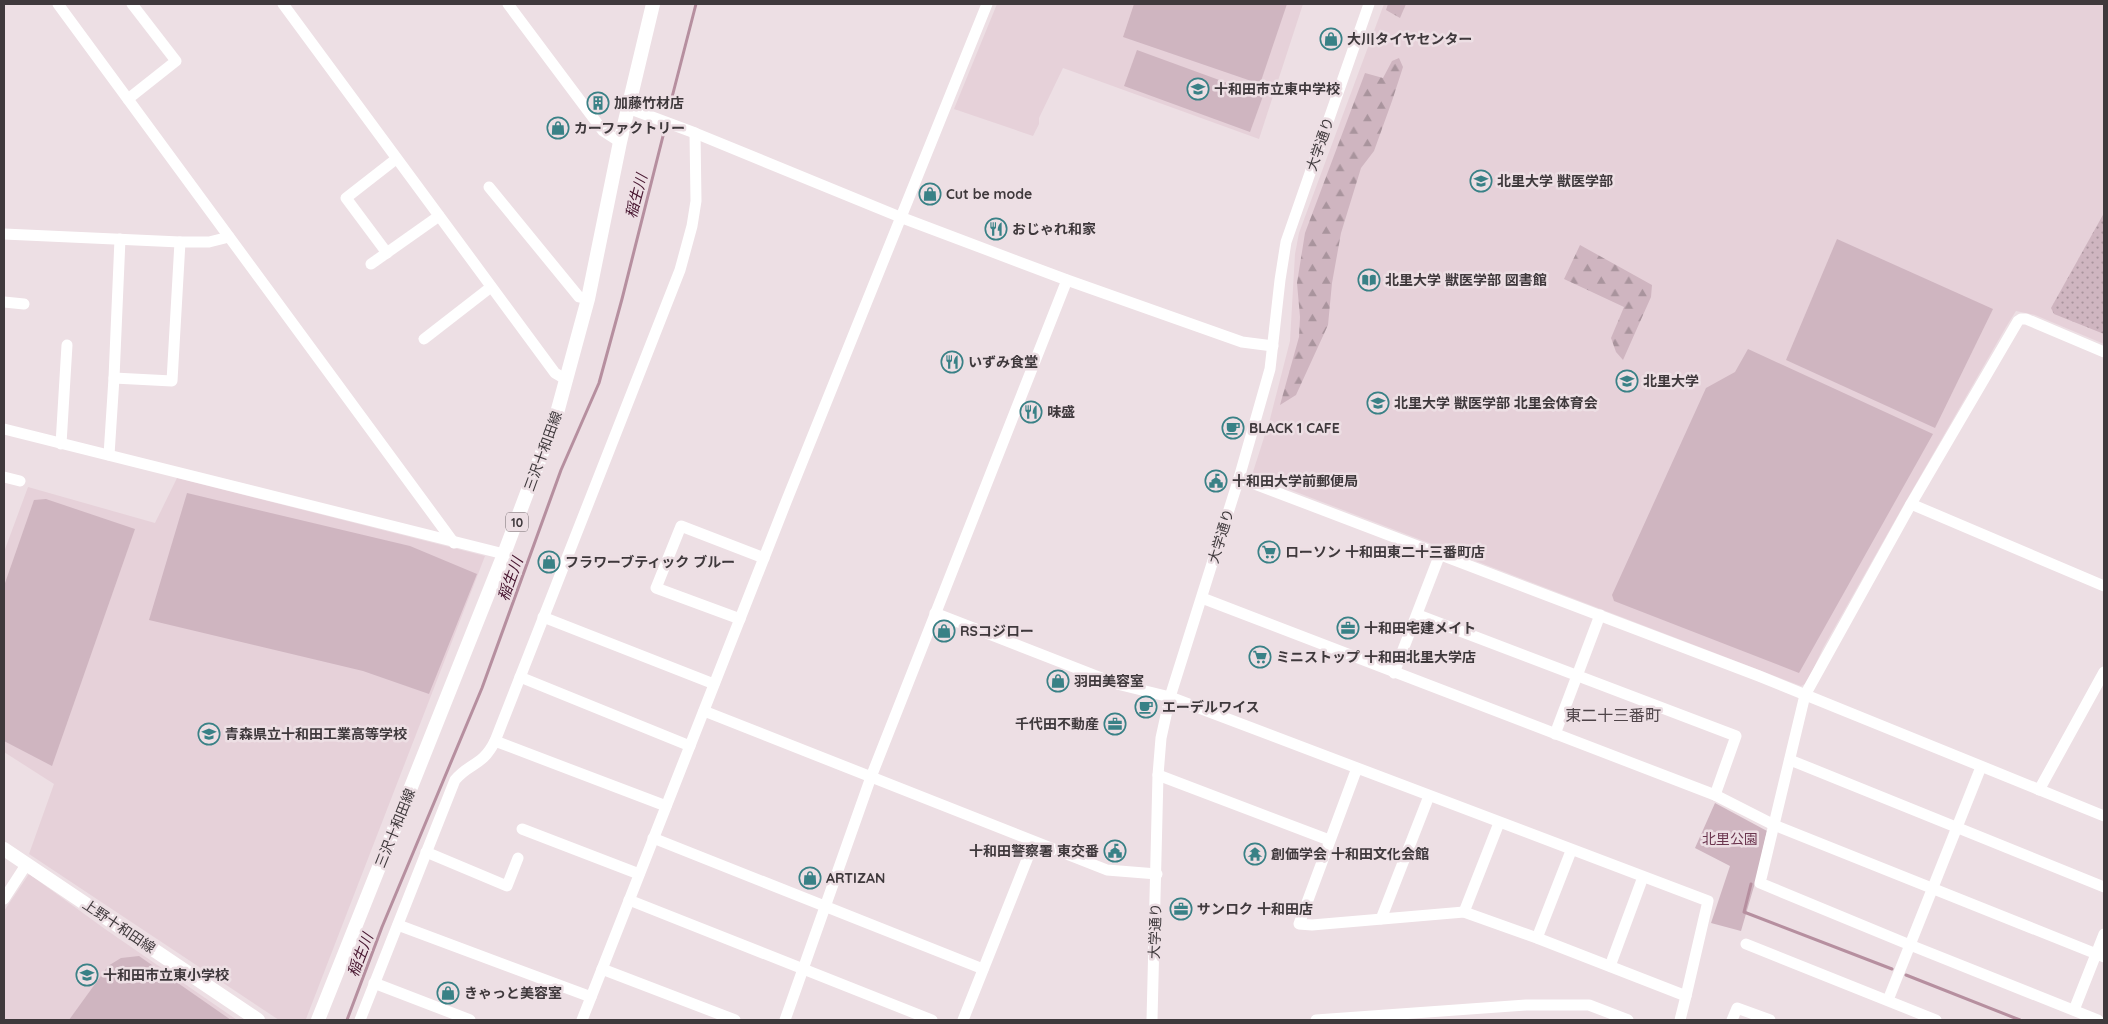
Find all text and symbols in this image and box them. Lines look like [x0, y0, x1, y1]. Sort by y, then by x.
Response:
shop icon: 大川タイヤセンター [1319, 27, 1343, 51]
place label: 大川タイヤセンター [1347, 30, 1473, 48]
school or university icon: 十和田市立東中学校 [1186, 77, 1210, 101]
place label: 十和田市立東中学校 [1214, 80, 1340, 98]
building icon: 加藤竹材店 [586, 91, 610, 115]
place label: 加藤竹材店 [614, 94, 684, 112]
street label: 大学通り [1302, 115, 1338, 173]
shop icon: カーファクトリー [546, 116, 570, 140]
place label: カーファクトリー [574, 119, 685, 137]
school or university icon: 北里大学 獣医学部 [1469, 169, 1493, 193]
water label: 稲生川 [621, 170, 652, 220]
place label: 北里大学 獣医学部 [1497, 172, 1613, 190]
shop icon: Cut be mode [918, 182, 942, 206]
place label: Cut be mode [946, 185, 1032, 203]
restaurant icon: おじゃれ和家 [984, 217, 1008, 241]
place label: おじゃれ和家 [1012, 220, 1096, 238]
library icon: 北里大学 獣医学部 図書館 [1357, 268, 1381, 292]
place label: 北里大学 獣医学部 図書館 [1385, 271, 1547, 289]
restaurant icon: いずみ食堂 [940, 350, 964, 374]
place label: いずみ食堂 [968, 353, 1038, 371]
school or university icon: 北里大学 [1615, 369, 1639, 393]
place label: 北里大学 [1643, 372, 1699, 390]
school or university icon: 北里大学 獣医学部 北里会体育会 [1366, 391, 1390, 415]
place label: 北里大学 獣医学部 北里会体育会 [1394, 394, 1598, 412]
restaurant icon: 味盛 [1019, 400, 1043, 424]
place label: 味盛 [1047, 403, 1075, 421]
street label: 三沢十和田線 [520, 408, 566, 494]
cafe icon: BLACK 1 CAFE [1221, 416, 1245, 440]
place label: BLACK 1 CAFE [1249, 419, 1340, 437]
public building icon: 十和田大学前郵便局 [1204, 469, 1228, 493]
place label: 十和田大学前郵便局 [1232, 472, 1358, 490]
street label: 大学通り [1204, 507, 1238, 565]
road number: 10 [506, 512, 528, 532]
supermarket icon: ローソン 十和田東二十三番町店 [1257, 540, 1281, 564]
place label: ローソン 十和田東二十三番町店 [1285, 543, 1485, 561]
shop icon: フラワーブティック ブルー [537, 550, 561, 574]
water label: 稲生川 [493, 553, 527, 603]
place label: フラワーブティック ブルー [565, 553, 735, 571]
office icon: 十和田宅建メイト [1336, 616, 1360, 640]
shop icon: RSコジロー [932, 619, 956, 643]
place label: 十和田宅建メイト [1364, 619, 1476, 637]
place label: RSコジロー [960, 622, 1034, 640]
supermarket icon: ミニストップ 十和田北里大学店 [1248, 645, 1272, 669]
place label: ミニストップ 十和田北里大学店 [1276, 648, 1476, 666]
shop icon: 羽田美容室 [1046, 669, 1070, 693]
place label: 羽田美容室 [1074, 672, 1144, 690]
cafe icon: エーデルワイス [1134, 695, 1158, 719]
place label: エーデルワイス [1162, 698, 1260, 716]
district label: 東二十三番町 [1565, 705, 1661, 725]
office icon: 千代田不動産 [1103, 712, 1127, 736]
place label: 千代田不動産 [1015, 715, 1099, 733]
school or university icon: 青森県立十和田工業高等学校 [197, 722, 221, 746]
place label: 青森県立十和田工業高等学校 [225, 725, 407, 743]
street label: 三沢十和田線 [371, 786, 419, 870]
park label: 北里公園 [1702, 830, 1758, 848]
public building icon: 十和田警察署 東交番 [1103, 839, 1127, 863]
place label: 十和田警察署 東交番 [969, 842, 1099, 860]
temple icon: 創価学会 十和田文化会館 [1243, 842, 1267, 866]
place label: 創価学会 十和田文化会館 [1271, 845, 1429, 863]
shop icon: ARTIZAN [798, 866, 822, 890]
place label: ARTIZAN [826, 869, 885, 887]
street label: 上野十和田線 [79, 895, 159, 957]
office icon: サンロク 十和田店 [1169, 897, 1193, 921]
place label: サンロク 十和田店 [1197, 900, 1313, 918]
street label: 大学通り [1145, 903, 1165, 959]
water label: 稲生川 [343, 929, 378, 979]
school or university icon: 十和田市立東小学校 [75, 963, 99, 987]
place label: 十和田市立東小学校 [103, 966, 229, 984]
shop icon: きゃっと美容室 [436, 981, 460, 1005]
place label: きゃっと美容室 [464, 984, 562, 1002]

